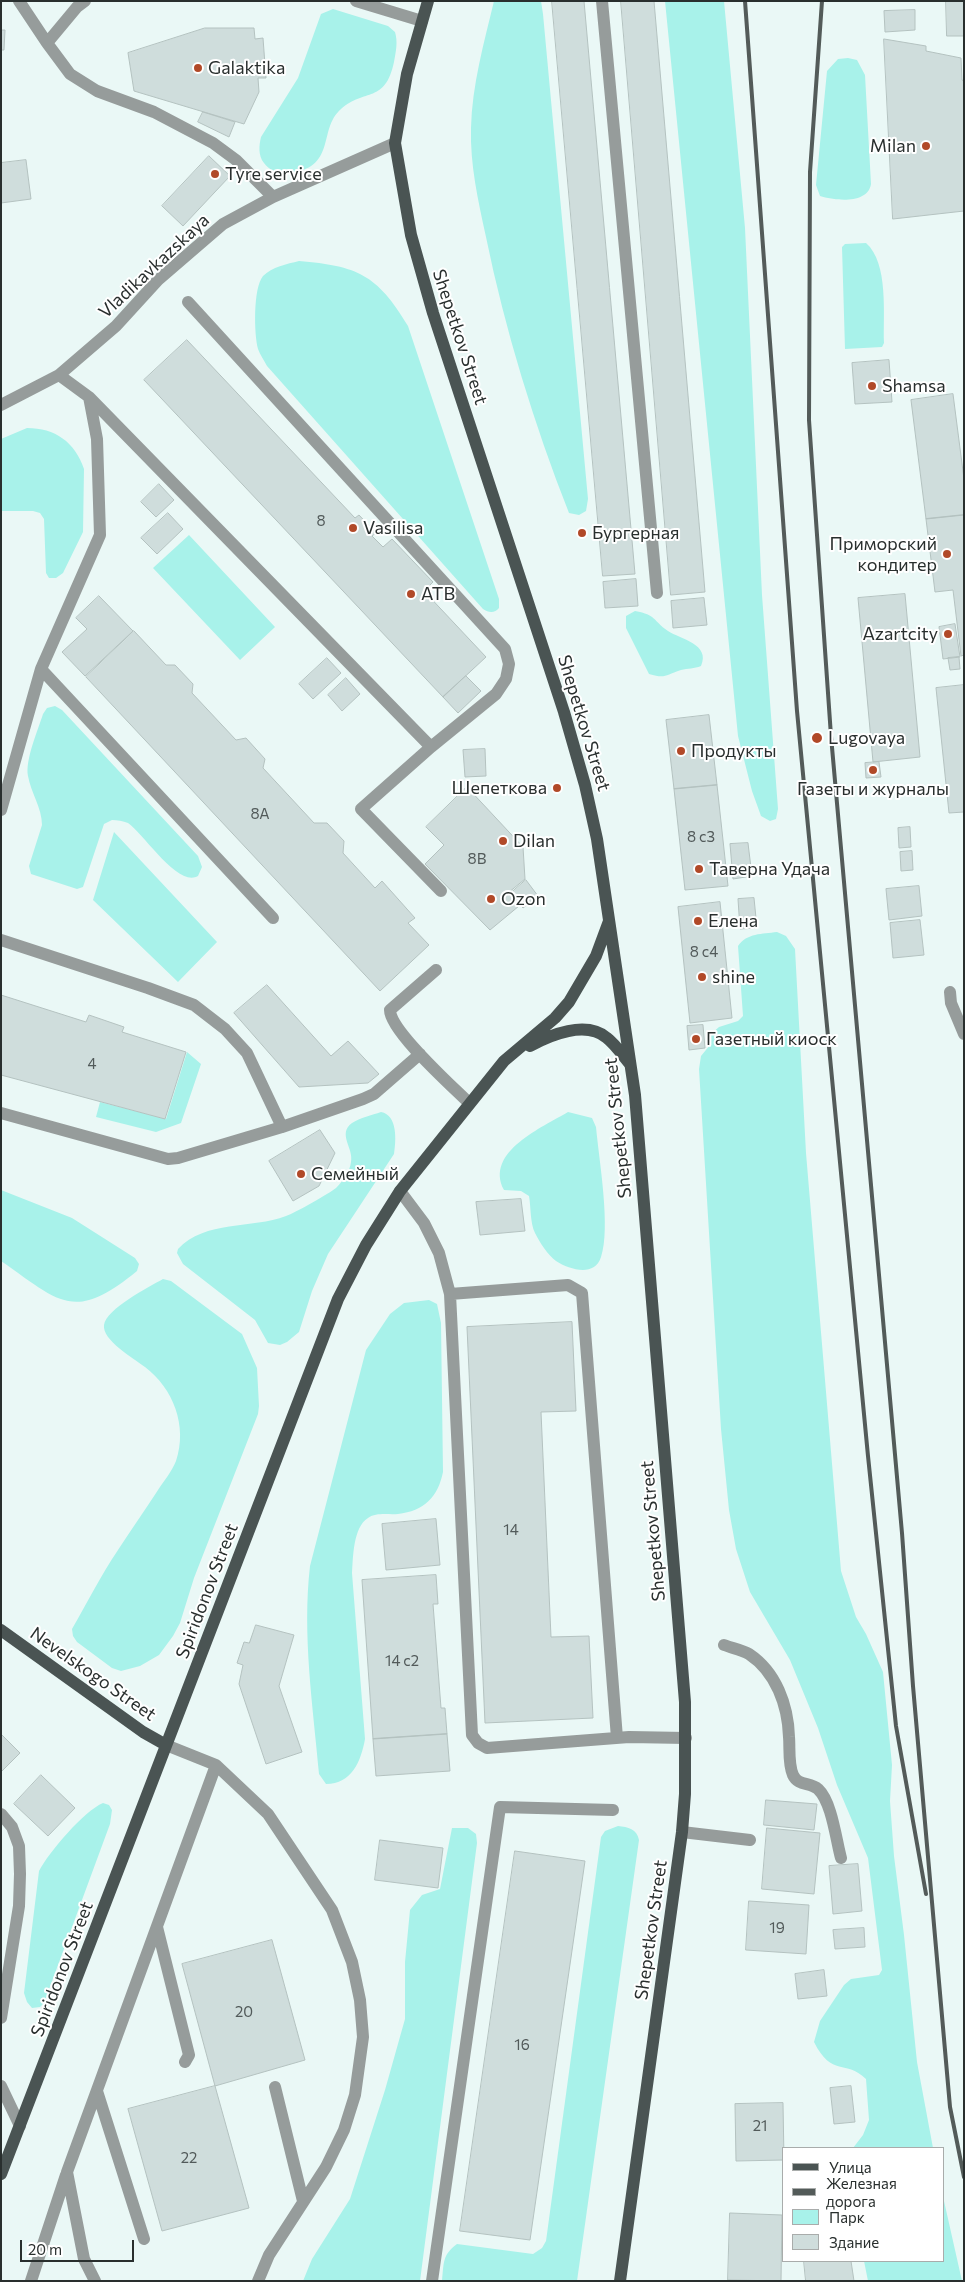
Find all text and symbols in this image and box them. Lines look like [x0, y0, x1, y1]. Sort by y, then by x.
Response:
place label: Galaktika [208, 57, 286, 79]
marker: Galaktika [192, 62, 204, 74]
place label: Milan [870, 135, 916, 157]
marker: Milan [920, 140, 932, 152]
place label: Tyre service [225, 163, 322, 185]
marker: Tyre service [209, 168, 221, 180]
street label: Vladikavkazskaya [94, 209, 214, 323]
street label: Shepetkov Street [428, 267, 492, 407]
place label: Shamsa [882, 375, 946, 397]
marker: Shamsa [866, 380, 878, 392]
house number: 8 [316, 512, 326, 530]
place label: Vasilisa [363, 517, 423, 539]
marker: Vasilisa [347, 522, 359, 534]
place label: Бургерная [592, 522, 680, 544]
marker: Бургерная [576, 527, 588, 539]
place label: Приморский кондитер [829, 533, 937, 576]
marker: Приморский кондитер [941, 548, 953, 560]
place label: ATB [421, 583, 455, 605]
marker: ATB [405, 588, 417, 600]
place label: Azartcity [863, 623, 938, 645]
marker: Azartcity [942, 628, 954, 640]
street label: Shepetkov Street [553, 652, 615, 794]
place label: Lugovaya [828, 727, 905, 749]
marker: Lugovaya [810, 731, 824, 745]
place label: Продукты [691, 740, 776, 762]
marker: Продукты [675, 745, 687, 757]
marker: Газеты и журналы [867, 764, 879, 776]
place label: Шепеткова [452, 777, 547, 799]
place label: Газеты и журналы [797, 778, 949, 800]
marker: Шепеткова [551, 782, 563, 794]
house number: 8А [250, 805, 270, 823]
house number: 8 с3 [687, 828, 715, 846]
place label: Dilan [513, 830, 555, 852]
marker: Dilan [497, 835, 509, 847]
house number: 8В [468, 850, 486, 868]
place label: Таверна Удача [709, 858, 830, 880]
marker: Таверна Удача [693, 863, 705, 875]
place label: Ozon [501, 888, 546, 910]
marker: Ozon [485, 893, 497, 905]
place label: Елена [708, 910, 758, 932]
marker: Елена [692, 915, 704, 927]
house number: 8 с4 [690, 943, 718, 961]
place label: shine [712, 966, 755, 988]
marker: shine [696, 971, 708, 983]
place label: Газетный киоск [706, 1028, 837, 1050]
marker: Газетный киоск [690, 1033, 702, 1045]
house number: 4 [88, 1055, 96, 1073]
street label: Shepetkov Street [600, 1057, 636, 1199]
place label: Семейный [311, 1163, 399, 1185]
marker: Семейный [295, 1168, 307, 1180]
street label: Shepetkov Street [636, 1460, 670, 1602]
street label: Spiridonov Street [171, 1520, 243, 1662]
house number: 14 [503, 1521, 519, 1539]
street label: Nevelskogo Street [26, 1622, 160, 1726]
house number: 14 с2 [385, 1652, 419, 1670]
street label: Shepetkov Street [630, 1859, 672, 2001]
street label: Spiridonov Street [26, 1898, 98, 2040]
house number: 19 [769, 1919, 785, 1937]
house number: 20 [235, 2003, 253, 2021]
house number: 16 [514, 2036, 530, 2054]
house number: 21 [753, 2117, 767, 2135]
legend [782, 2147, 945, 2262]
house number: 22 [181, 2149, 197, 2167]
text: Улица [829, 2158, 871, 2176]
text: Железная дорога [826, 2174, 897, 2210]
text: Парк [829, 2208, 865, 2226]
scale bar [22, 2230, 136, 2262]
text: Здание [829, 2233, 879, 2251]
text: 20 m [28, 2240, 62, 2258]

